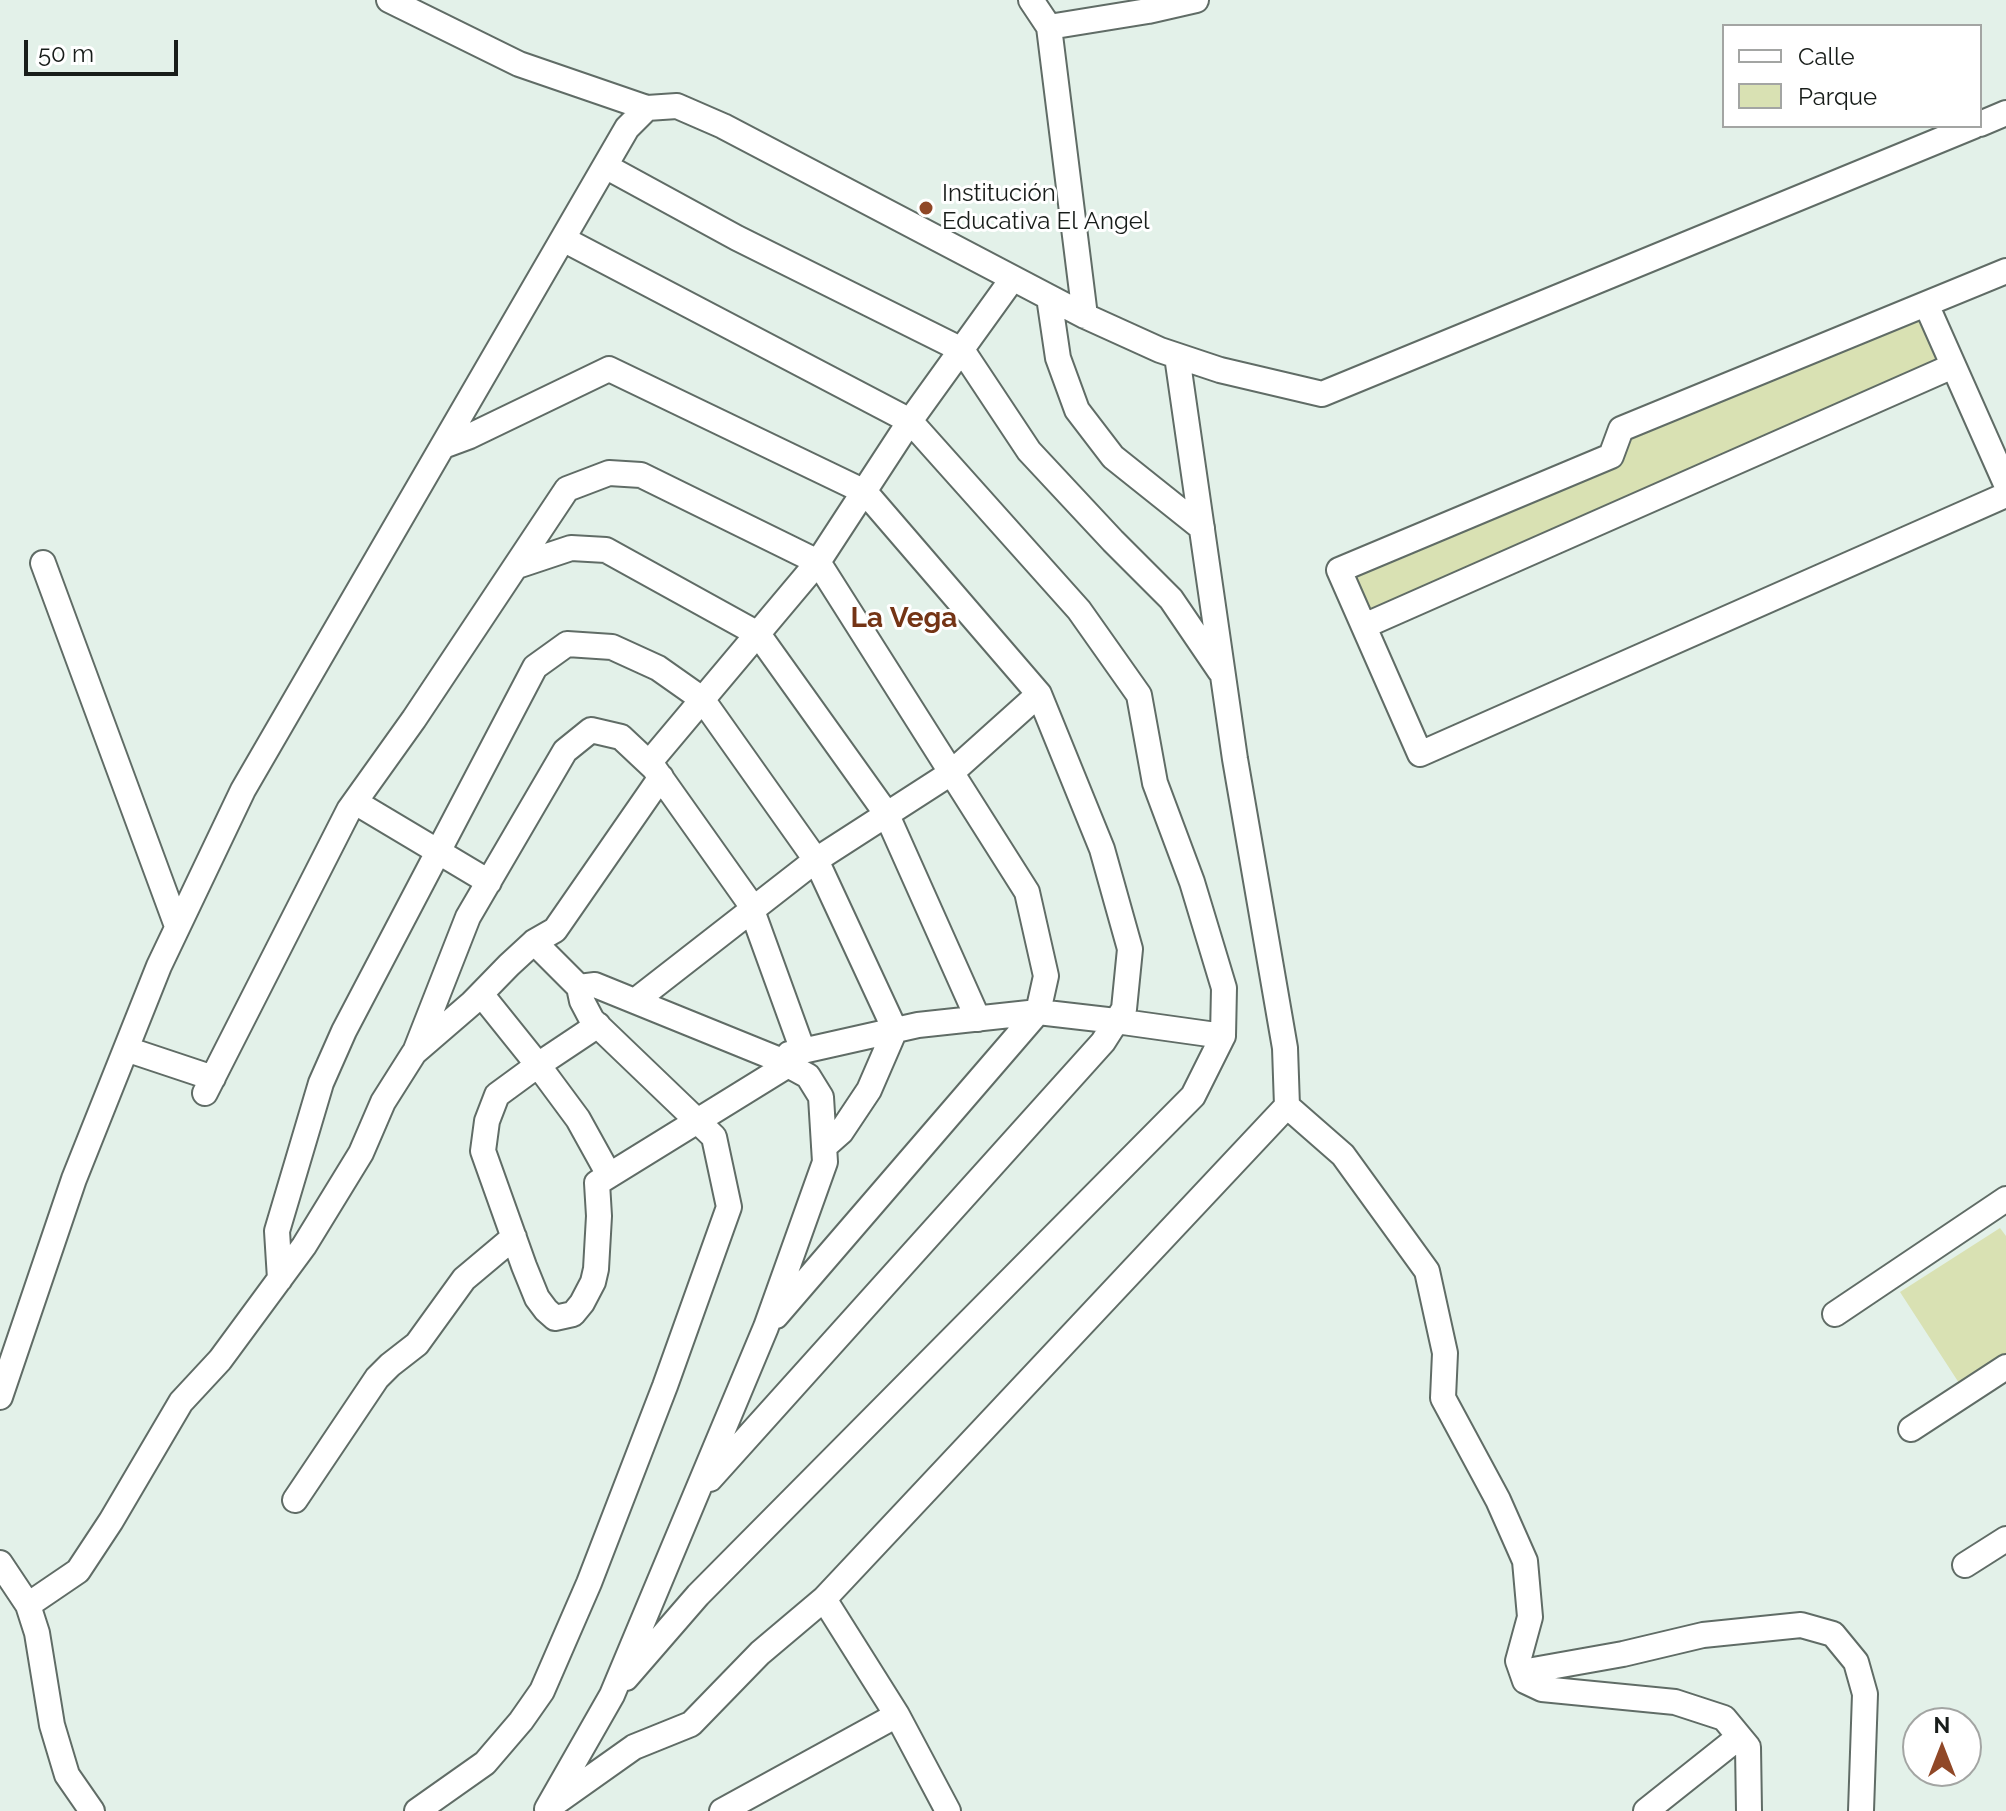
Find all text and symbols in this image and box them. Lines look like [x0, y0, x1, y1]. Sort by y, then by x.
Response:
scale bar [28, 24, 182, 74]
legend [1722, 24, 1982, 128]
text: 50 m [38, 39, 94, 68]
text: Calle [1798, 42, 1855, 71]
text: Parque [1798, 82, 1877, 111]
place label: Institución Educativa El Angel [942, 180, 1149, 236]
marker: Institución Educativa El Angel [917, 199, 935, 217]
district label: La Vega [851, 602, 957, 636]
north arrow [1902, 1707, 1982, 1787]
text: N [1934, 1712, 1950, 1738]

